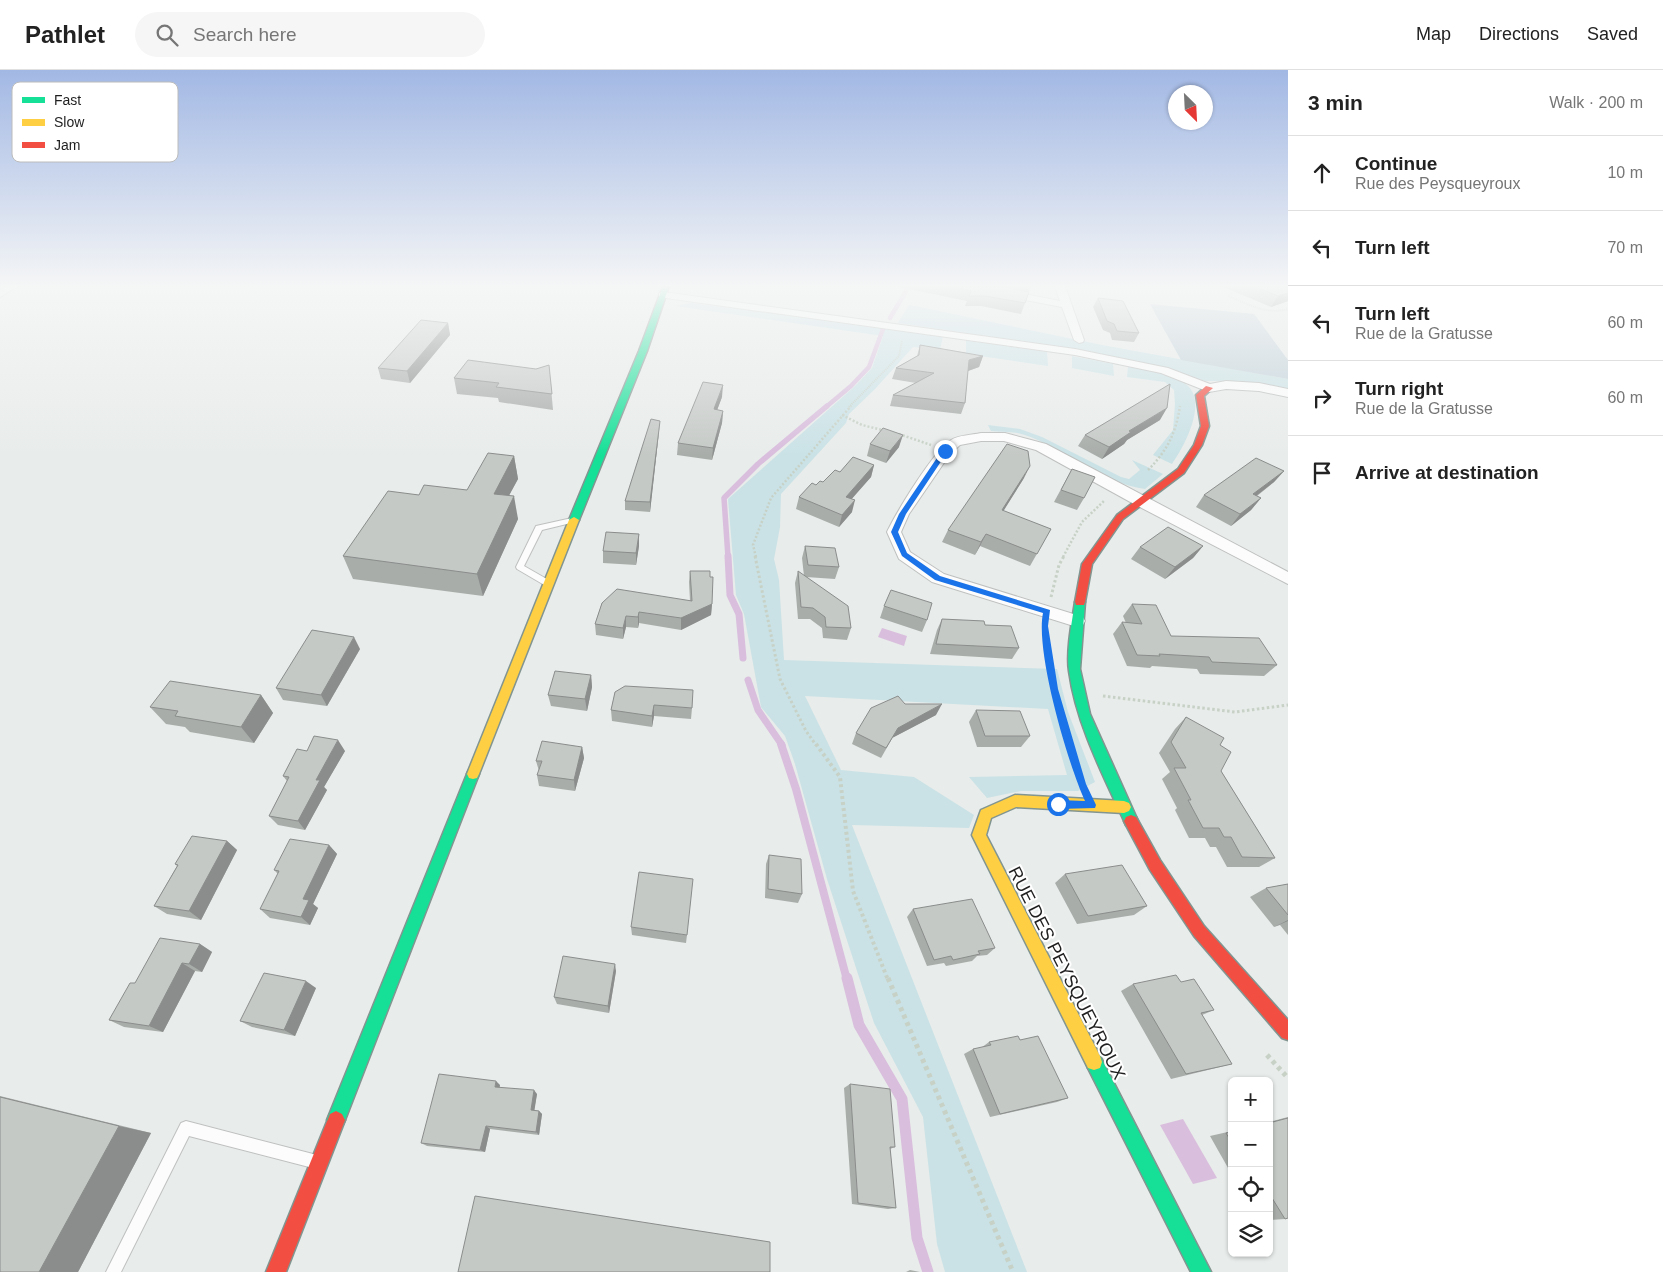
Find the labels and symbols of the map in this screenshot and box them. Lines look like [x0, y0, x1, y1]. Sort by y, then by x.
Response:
legend [12, 82, 178, 162]
north arrow [1168, 85, 1213, 130]
text: Fast [54, 92, 81, 108]
text: Slow [54, 114, 85, 130]
text: Jam [54, 137, 80, 153]
route end [934, 440, 957, 463]
route start [1047, 793, 1070, 816]
street label: RUE DES PEYSQUEYROUX [1005, 863, 1129, 1083]

